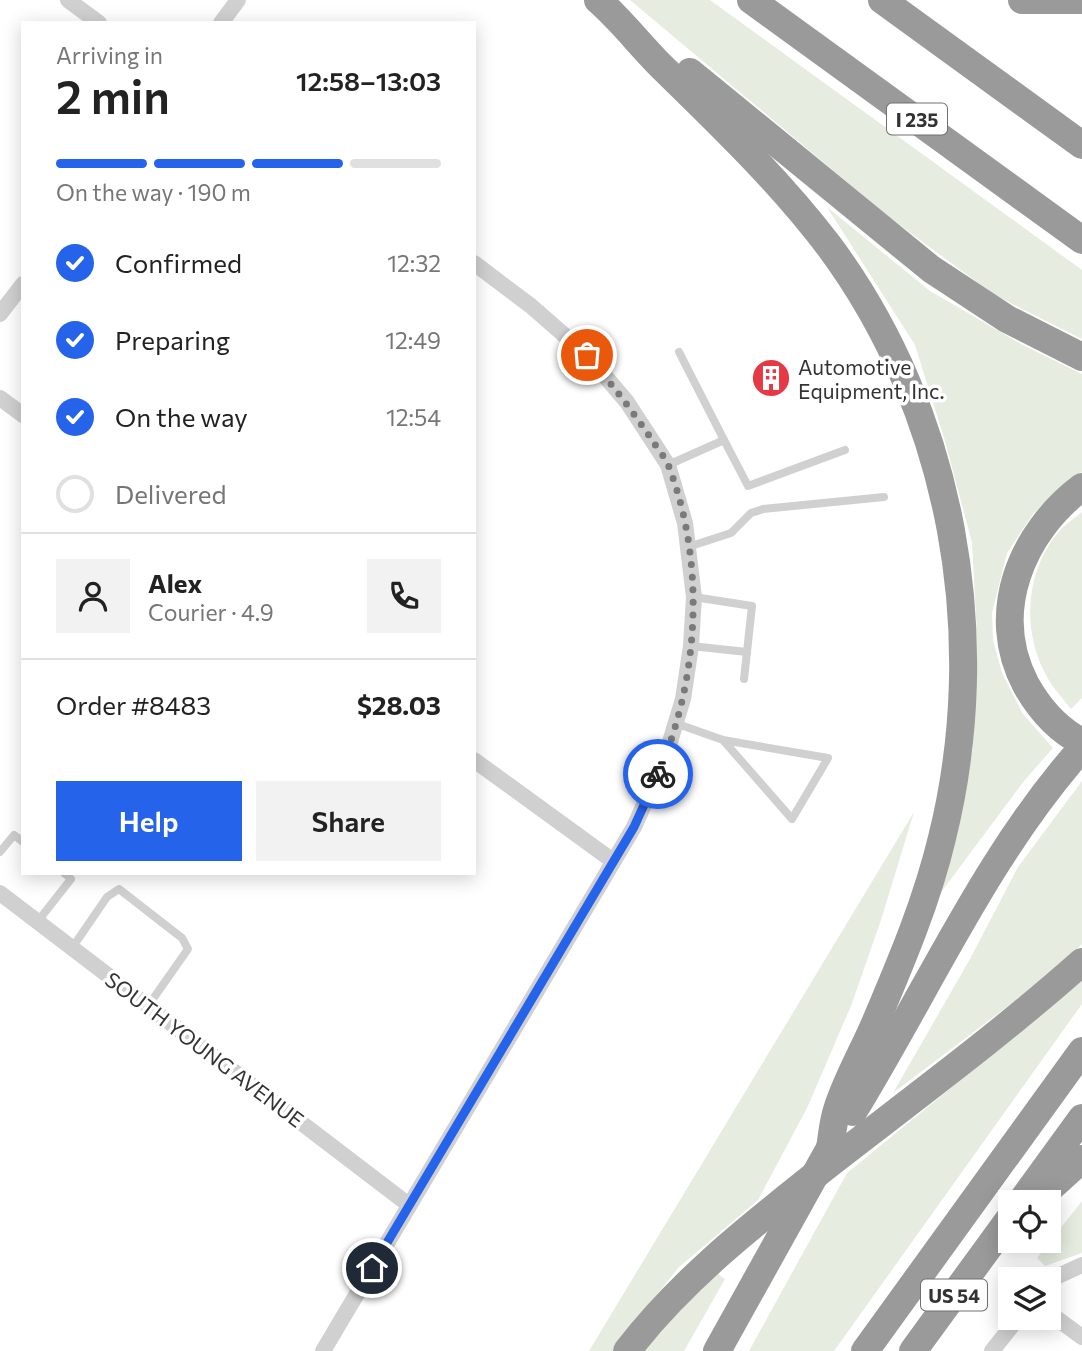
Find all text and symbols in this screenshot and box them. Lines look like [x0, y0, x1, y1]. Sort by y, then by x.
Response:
text: Arriving in [56, 41, 163, 69]
text: 12:58–13:03 [296, 65, 441, 96]
text: 2 min [56, 67, 170, 123]
road number: I 235 [887, 104, 947, 134]
text: On the way · 190 m [56, 178, 251, 206]
icon: check [56, 244, 94, 282]
text: Confirmed [115, 247, 242, 278]
text: 12:32 [387, 249, 441, 277]
icon: check [56, 321, 94, 359]
text: Preparing [115, 324, 230, 355]
pin [557, 325, 617, 385]
text: 12:49 [385, 326, 441, 354]
icon: bag [568, 336, 606, 374]
place label: Automotive Equipment, Inc. [798, 354, 944, 403]
building icon: Automotive Equipment, Inc. [750, 357, 792, 399]
icon: check [56, 398, 94, 436]
text: On the way [115, 401, 248, 432]
text: 12:54 [386, 403, 441, 431]
text: Delivered [115, 478, 226, 509]
button: person [56, 559, 130, 633]
button: phone [367, 559, 441, 633]
text: Alex [148, 567, 202, 598]
text: Courier · 4.9 [148, 598, 274, 626]
text: Order #8483 [56, 689, 211, 720]
text: $28.03 [357, 689, 441, 720]
courier [623, 739, 693, 809]
icon: bike [639, 755, 677, 793]
button: Help [56, 781, 242, 861]
button: Share [256, 781, 441, 861]
street label: SOUTH YOUNG AVENUE [101, 966, 309, 1132]
map controls [998, 1190, 1061, 1330]
button: locate [998, 1190, 1061, 1253]
pin [342, 1238, 402, 1298]
icon: home [353, 1249, 391, 1287]
button: layers [998, 1267, 1061, 1330]
road number: US 54 [921, 1280, 987, 1310]

